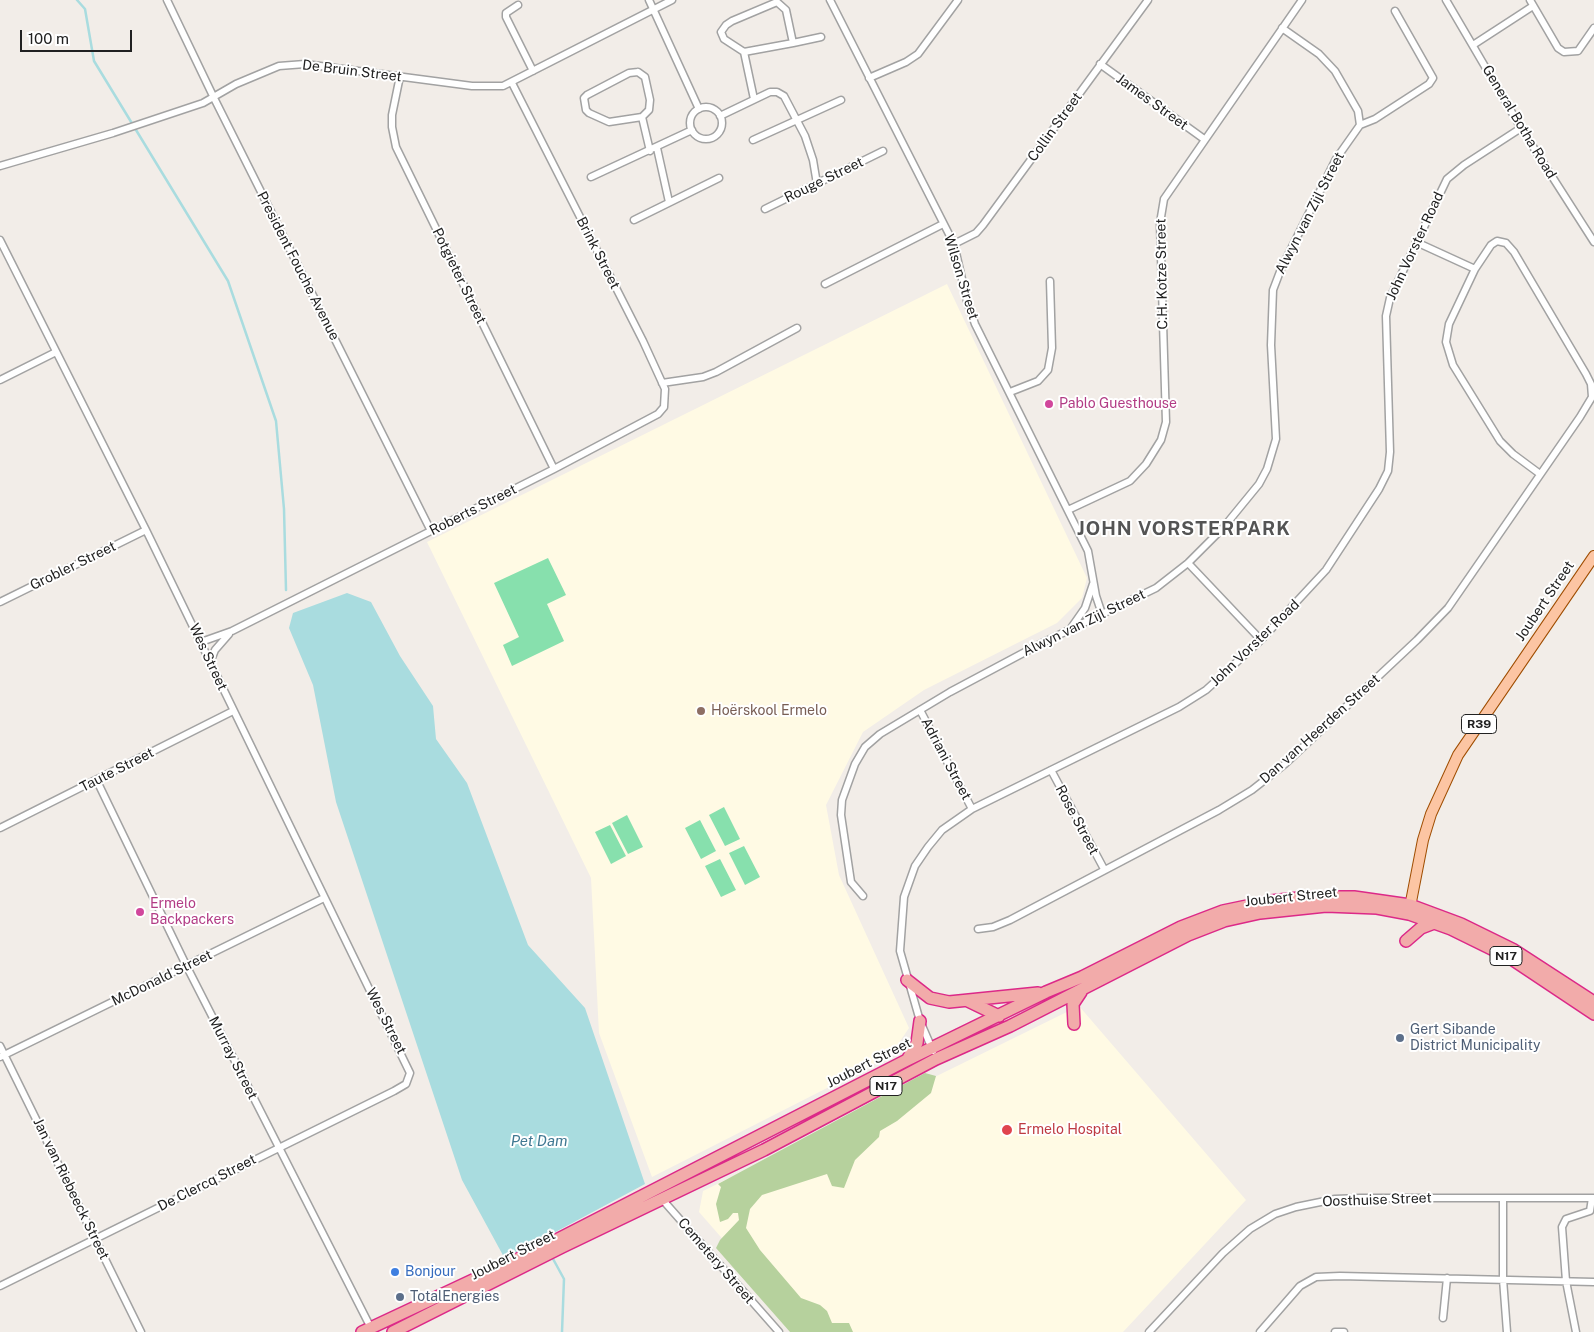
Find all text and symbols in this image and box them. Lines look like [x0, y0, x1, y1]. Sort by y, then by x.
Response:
scale bar [22, 20, 135, 52]
text: 100 m [28, 30, 69, 47]
street label: De Bruin Street [301, 57, 403, 85]
street label: General Botha Road [1478, 62, 1560, 182]
street label: James Street [1113, 70, 1191, 134]
street label: Collin Street [1024, 89, 1086, 165]
street label: Alwyn van Zijl Street [1272, 149, 1348, 277]
street label: Rouge Street [782, 154, 866, 206]
street label: President Fouche Avenue [253, 189, 343, 343]
street label: John Vorster Road [1383, 189, 1447, 303]
street label: Brink Street [573, 214, 623, 292]
street label: C.H. Kotze Street [1153, 218, 1171, 330]
street label: Potgieter Street [428, 225, 490, 327]
street label: Wilson Street [940, 232, 982, 322]
place label: Pablo Guesthouse [1059, 396, 1177, 412]
marker: Pablo Guesthouse [1043, 398, 1055, 410]
street label: Roberts Street [427, 481, 519, 539]
district label: JOHN VORSTERPARK [1075, 518, 1293, 540]
street label: Grobler Street [27, 538, 119, 594]
street label: Joubert Street [1512, 558, 1578, 644]
street label: Alwyn van Zijl Street [1020, 586, 1148, 660]
street label: John Vorster Road [1207, 596, 1303, 690]
street label: Wes Street [185, 621, 231, 693]
street label: Dan van Heerden Street [1257, 671, 1383, 787]
place label: Hoërskool Ermelo [711, 703, 827, 719]
marker: Hoërskool Ermelo [695, 705, 707, 717]
road number: R39 [1462, 714, 1496, 734]
street label: Adriani Street [917, 715, 975, 803]
street label: Taute Street [77, 744, 157, 796]
street label: Rose Street [1052, 782, 1102, 858]
street label: Joubert Street [1244, 884, 1338, 910]
place label: Ermelo Backpackers [150, 896, 234, 929]
marker: Ermelo Backpackers [134, 906, 146, 918]
street label: McDonald Street [109, 946, 215, 1010]
road number: N17 [1490, 946, 1522, 966]
street label: Wes Street [362, 985, 410, 1057]
street label: Murray Street [205, 1014, 261, 1102]
place label: Gert Sibande District Municipality [1410, 1022, 1540, 1054]
marker: Gert Sibande District Municipality [1394, 1032, 1406, 1044]
street label: Joubert Street [824, 1034, 914, 1092]
road number: N17 [870, 1076, 902, 1096]
street label: Jan van Riebeeck Street [29, 1115, 113, 1263]
place label: Ermelo Hospital [1018, 1122, 1122, 1138]
marker: Ermelo Hospital [1000, 1123, 1014, 1137]
water label: Pet Dam [511, 1132, 567, 1150]
street label: De Clercq Street [155, 1151, 259, 1215]
street label: Oosthuise Street [1322, 1190, 1432, 1210]
street label: Cemetery Street [674, 1215, 758, 1307]
street label: Joubert Street [468, 1226, 558, 1284]
place label: Bonjour [405, 1264, 456, 1280]
marker: Bonjour [389, 1266, 401, 1278]
place label: TotalEnergies [410, 1289, 499, 1305]
marker: TotalEnergies [394, 1291, 406, 1303]

